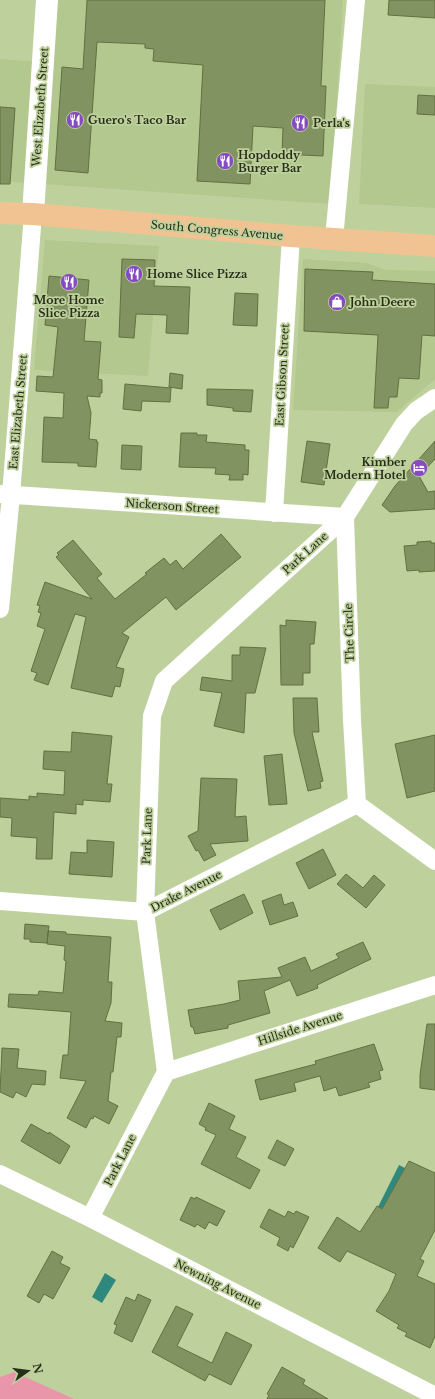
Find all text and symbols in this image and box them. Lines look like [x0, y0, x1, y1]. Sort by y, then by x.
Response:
street label: West Elizabeth Street [29, 46, 51, 168]
restaurant icon: Guero's Taco Bar [65, 110, 85, 130]
place label: Guero's Taco Bar [88, 113, 187, 127]
restaurant icon: Perla's [290, 113, 310, 133]
place label: Perla's [313, 116, 350, 130]
place label: Hopdoddy Burger Bar [238, 148, 302, 175]
restaurant icon: Hopdoddy Burger Bar [215, 151, 235, 171]
street label: South Congress Avenue [150, 217, 284, 243]
restaurant icon: Home Slice Pizza [124, 264, 144, 284]
place label: Home Slice Pizza [147, 267, 248, 281]
restaurant icon: More Home Slice Pizza [59, 272, 79, 292]
shop icon: John Deere [327, 292, 347, 312]
place label: More Home Slice Pizza [34, 293, 105, 320]
place label: John Deere [348, 295, 416, 309]
street label: East Gibson Street [272, 322, 292, 427]
street label: East Elizabeth Street [6, 353, 30, 470]
place label: Kimber Modern Hotel [324, 455, 407, 482]
hotel icon: Kimber Modern Hotel [409, 458, 429, 478]
street label: Nickerson Street [125, 496, 220, 516]
street label: Park Lane [279, 529, 331, 577]
street label: The Circle [341, 603, 357, 663]
street label: Park Lane [139, 808, 155, 864]
street label: Drake Avenue [148, 867, 224, 915]
street label: Hillside Avenue [256, 1008, 344, 1048]
street label: Park Lane [101, 1132, 139, 1188]
street label: Newning Avenue [172, 1256, 264, 1312]
north arrow [8, 1351, 48, 1391]
text: N [30, 1362, 46, 1376]

